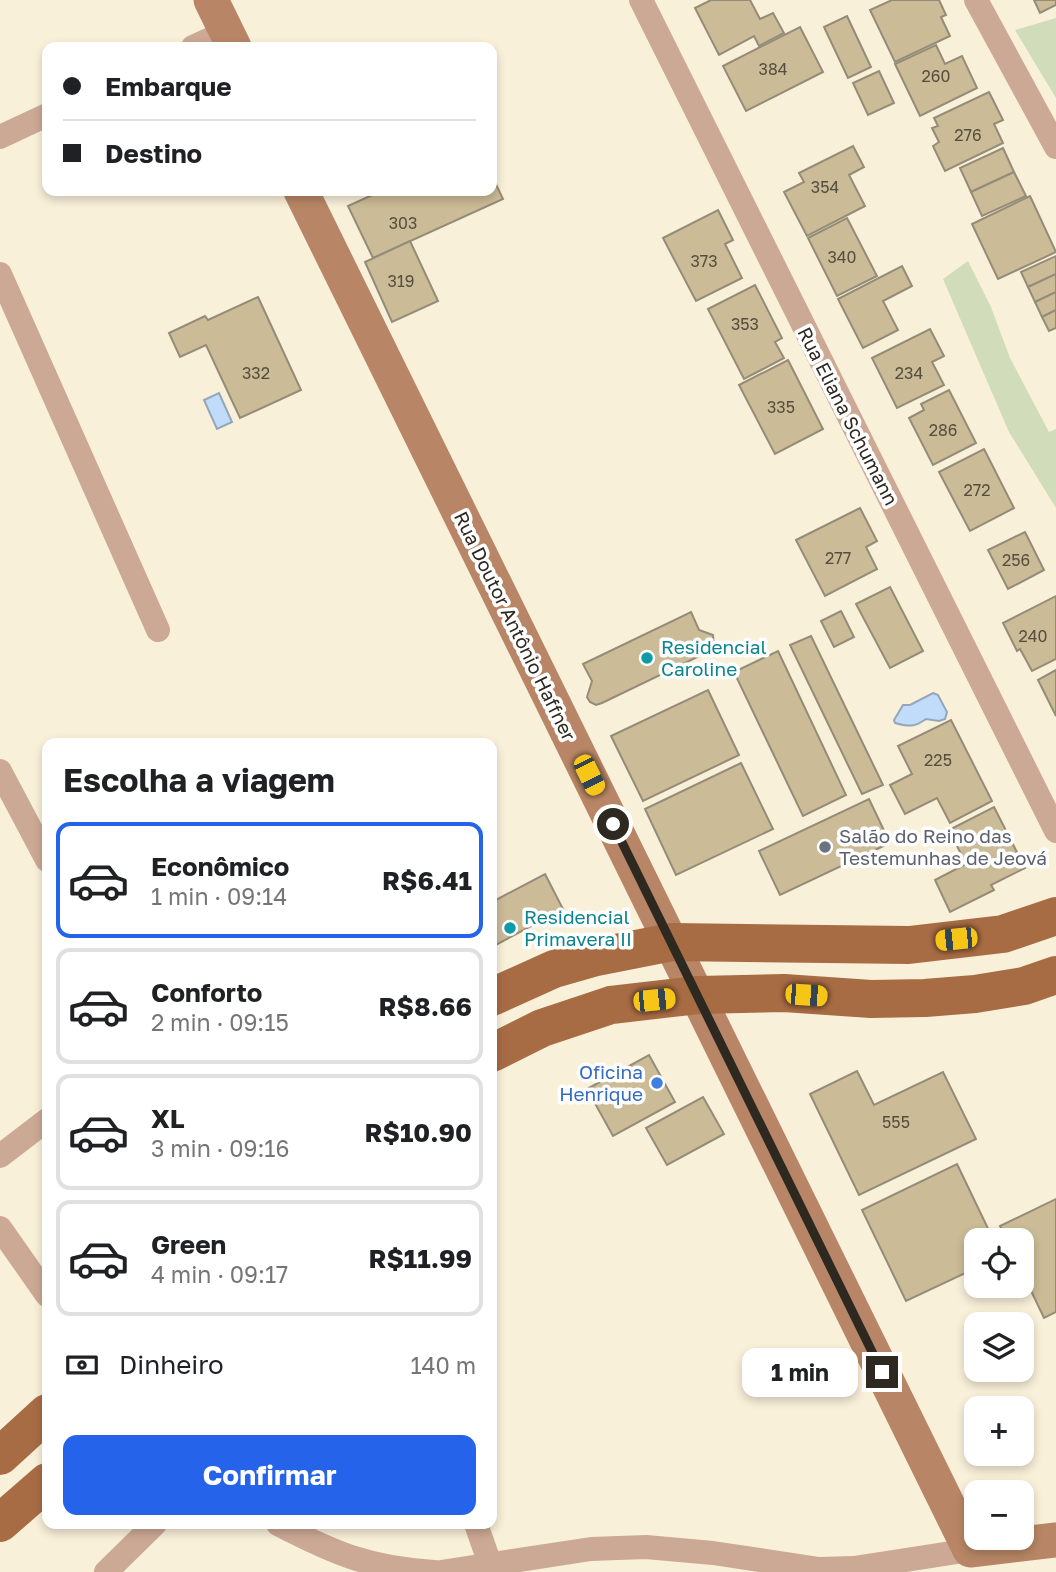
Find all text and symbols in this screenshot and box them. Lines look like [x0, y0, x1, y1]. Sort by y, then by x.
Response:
house number: 384 [759, 59, 787, 79]
house number: 260 [922, 66, 950, 86]
text: Embarque [105, 71, 232, 102]
house number: 276 [954, 125, 982, 145]
text: Destino [105, 138, 202, 169]
house number: 354 [811, 177, 839, 197]
house number: 303 [389, 213, 417, 233]
house number: 340 [827, 247, 857, 267]
house number: 373 [690, 251, 718, 271]
house number: 319 [388, 271, 414, 291]
house number: 353 [731, 314, 759, 334]
street label: Rua Eliana Schumann [794, 323, 903, 509]
house number: 332 [242, 363, 270, 383]
house number: 234 [895, 363, 923, 383]
house number: 335 [767, 397, 795, 417]
house number: 286 [929, 420, 957, 440]
house number: 272 [963, 480, 991, 500]
street label: Rua Doutor Antônio Haffner [450, 507, 581, 745]
house number: 277 [825, 548, 851, 568]
house number: 256 [1002, 550, 1030, 570]
house number: 240 [1019, 626, 1047, 646]
place label: Residencial Caroline [661, 635, 767, 680]
marker: Residencial Caroline [639, 650, 655, 666]
house number: 225 [924, 750, 952, 770]
car [571, 752, 608, 798]
text: Escolha a viagem [63, 761, 335, 799]
route start [597, 808, 629, 840]
place label: Salão do Reino das Testemunhas de Jeová [839, 824, 1047, 869]
marker: Salão do Reino das Testemunhas de Jeová [817, 839, 833, 855]
icon: car [67, 849, 130, 912]
text: Econômico [151, 851, 289, 882]
text: R$6.41 [382, 865, 472, 896]
text: 1 min · 09:14 [151, 882, 287, 910]
place label: Residencial Primavera II [524, 905, 632, 950]
marker: Residencial Primavera II [502, 920, 518, 936]
car [935, 926, 978, 952]
icon: car [67, 975, 130, 1038]
text: Conforto [151, 977, 262, 1008]
car [785, 983, 828, 1007]
car [633, 987, 676, 1013]
text: R$8.66 [379, 991, 472, 1022]
text: 2 min · 09:15 [151, 1008, 289, 1036]
place label: Oficina Henrique [559, 1060, 643, 1105]
marker: Oficina Henrique [649, 1075, 665, 1091]
icon: car [67, 1101, 130, 1164]
text: XL [151, 1103, 185, 1134]
house number: 555 [882, 1112, 910, 1132]
text: R$10.90 [364, 1117, 472, 1148]
text: 3 min · 09:16 [151, 1134, 289, 1162]
icon: car [67, 1227, 130, 1290]
map controls [964, 1228, 1034, 1550]
button: locate [964, 1228, 1034, 1298]
text: Green [151, 1229, 226, 1260]
text: R$11.99 [368, 1243, 472, 1274]
text: 4 min · 09:17 [151, 1260, 288, 1288]
button: layers [964, 1312, 1034, 1382]
icon: cash [63, 1346, 101, 1384]
callout: 1 min [742, 1348, 858, 1396]
text: Dinheiro [119, 1349, 224, 1380]
text: 140 m [410, 1351, 476, 1379]
route end [866, 1356, 898, 1388]
text: 1 min [771, 1358, 829, 1386]
button: + [964, 1396, 1034, 1466]
button: Confirmar [63, 1435, 476, 1515]
button: − [964, 1480, 1034, 1550]

